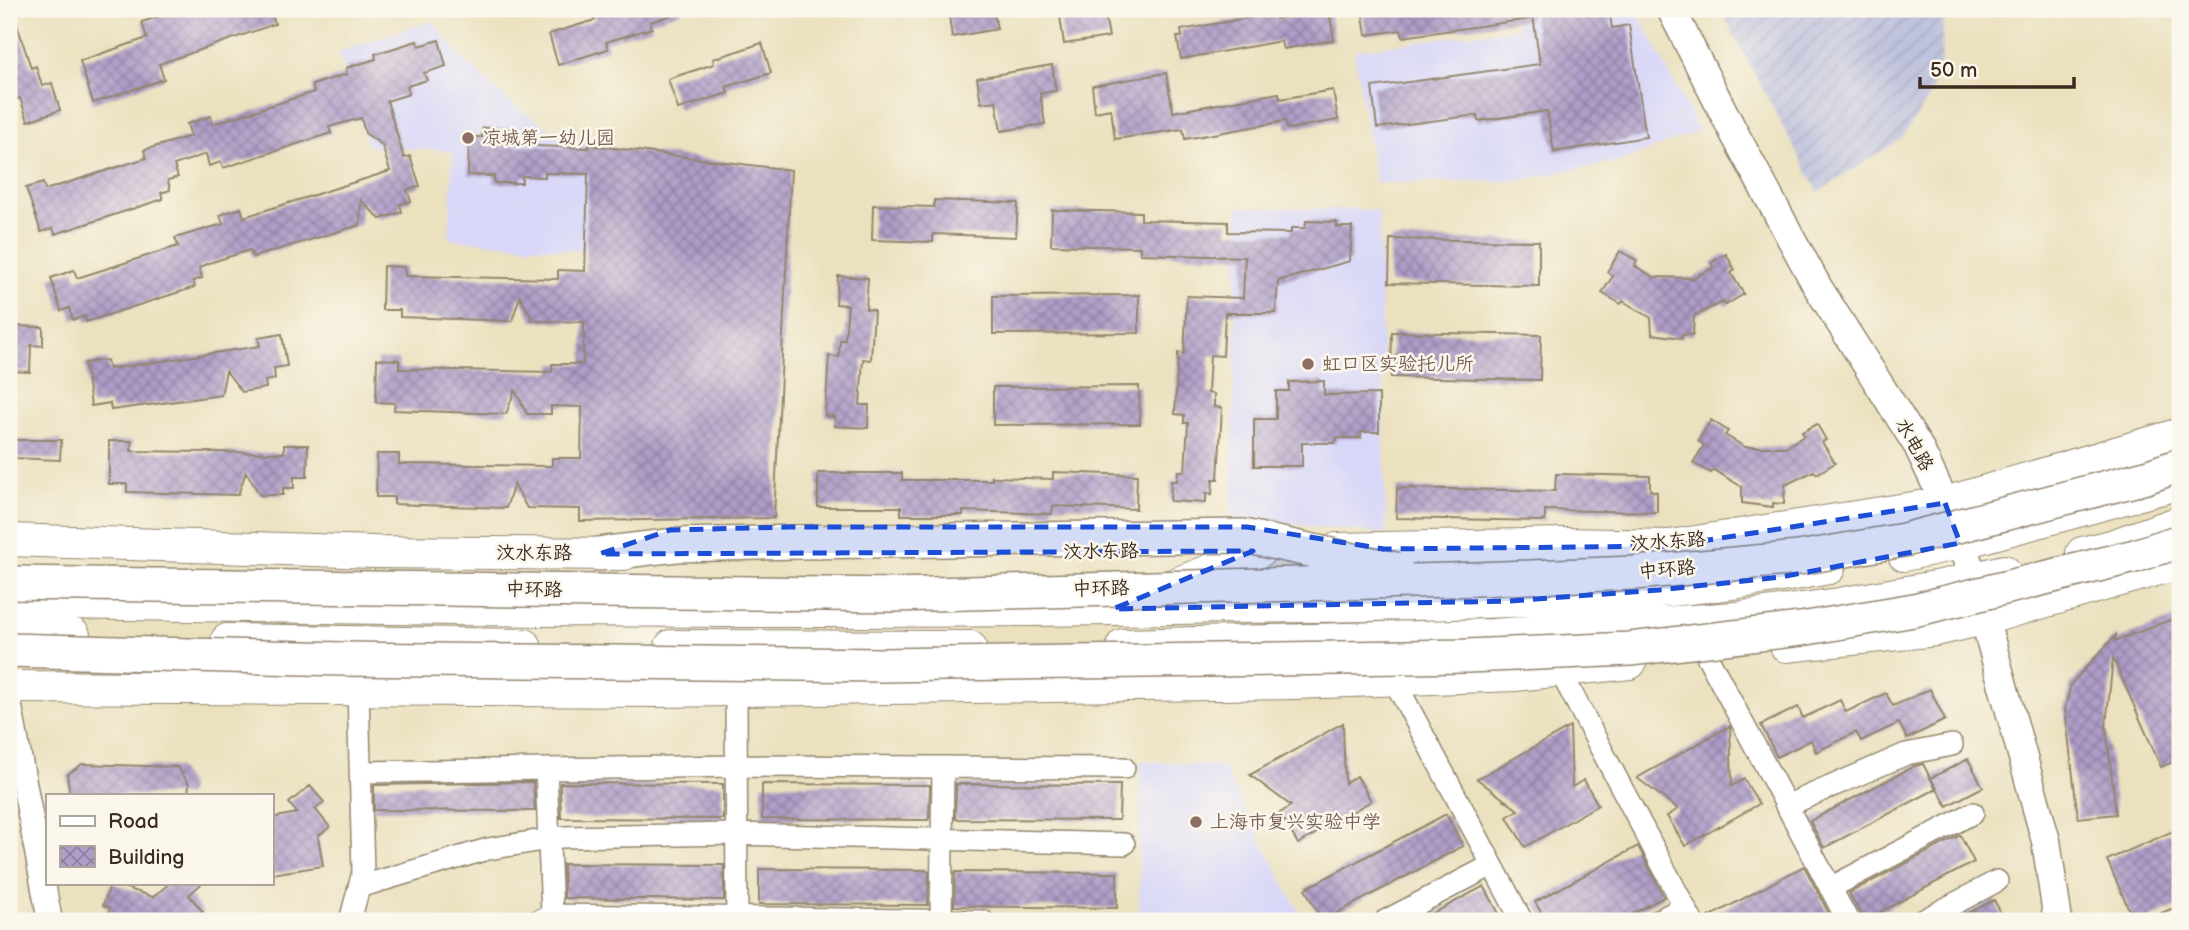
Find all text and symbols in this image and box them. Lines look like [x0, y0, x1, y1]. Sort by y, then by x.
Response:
scale bar [1920, 46, 2074, 90]
text: 50 m [1930, 58, 1977, 83]
place label: 凉城第一幼儿园 [482, 127, 615, 150]
marker: 凉城第一幼儿园 [460, 130, 476, 146]
place label: 虹口区实验托儿所 [1322, 353, 1474, 376]
marker: 虹口区实验托儿所 [1300, 356, 1316, 372]
street label: 水电路 [1890, 414, 1938, 476]
street label: 汶水东路 [1629, 528, 1707, 556]
street label: 汶水东路 [1063, 540, 1139, 564]
street label: 汶水东路 [496, 542, 572, 565]
street label: 中环路 [1638, 556, 1696, 584]
street label: 中环路 [1072, 577, 1130, 601]
street label: 中环路 [505, 578, 563, 602]
legend [46, 794, 273, 884]
text: Road [108, 809, 159, 834]
place label: 上海市复兴实验中学 [1210, 811, 1381, 834]
marker: 上海市复兴实验中学 [1188, 814, 1204, 830]
text: Building [108, 845, 184, 870]

